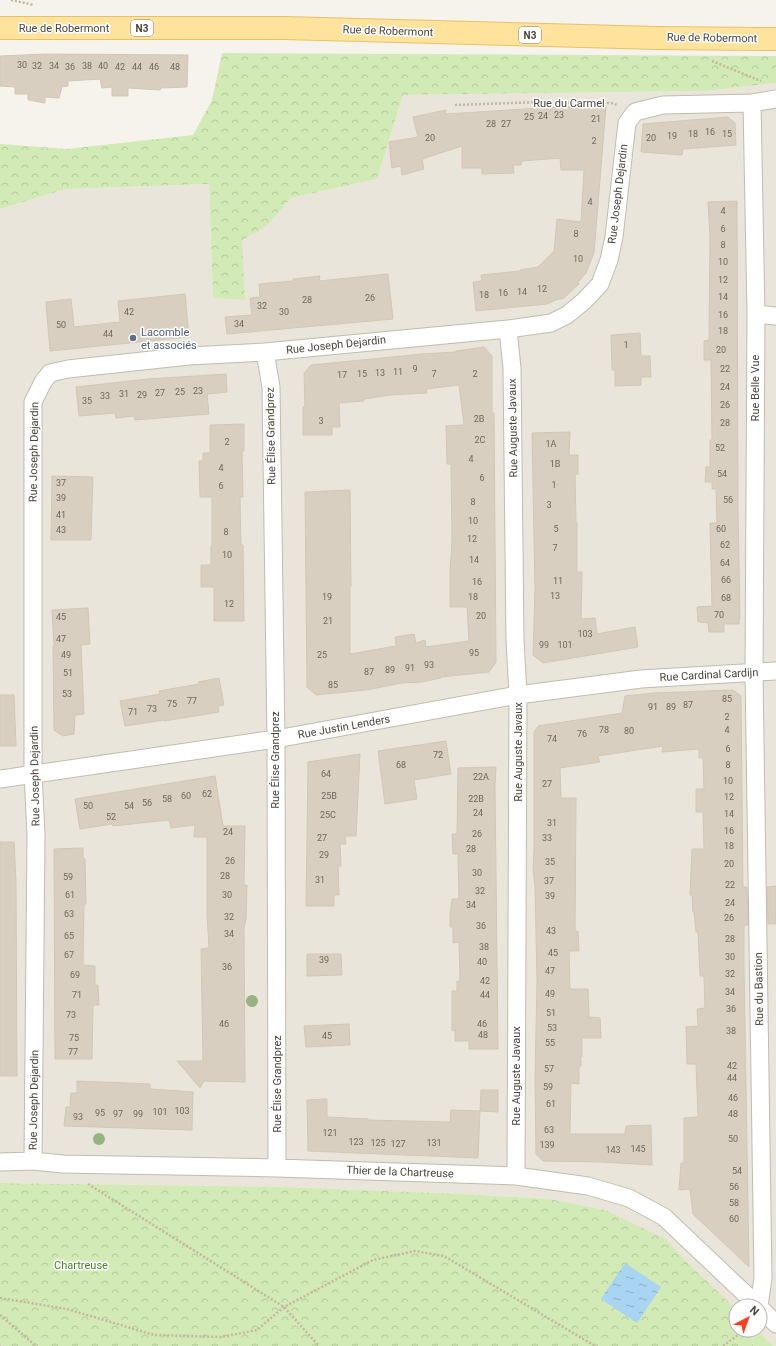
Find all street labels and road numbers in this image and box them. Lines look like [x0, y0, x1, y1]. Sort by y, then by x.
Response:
road number: N3 [131, 20, 153, 36]
street label: Rue de Robermont [19, 22, 110, 35]
street label: Rue de Robermont [343, 23, 434, 39]
road number: N3 [519, 27, 541, 43]
street label: Rue de Robermont [667, 31, 758, 45]
street label: Rue du Carmel [533, 97, 605, 110]
street label: Rue Joseph Dejardin [605, 143, 631, 245]
street label: Rue Joseph Dejardin [285, 333, 387, 357]
street label: Rue Belle Vue [749, 354, 762, 421]
street label: Rue Auguste Javaux [506, 378, 520, 478]
street label: Rue Élise Grandprez [264, 387, 278, 485]
street label: Rue Joseph Dejardin [27, 402, 41, 502]
street label: Rue Cardinal Cardijn [659, 666, 759, 684]
street label: Rue Auguste Javaux [512, 702, 525, 802]
street label: Rue Élise Grandprez [269, 711, 282, 809]
street label: Rue Justin Lenders [297, 712, 392, 742]
street label: Rue Joseph Dejardin [28, 726, 42, 826]
street label: Rue du Bastion [752, 952, 766, 1026]
street label: Rue Auguste Javaux [510, 1026, 523, 1126]
street label: Rue Élise Grandprez [271, 1035, 284, 1133]
street label: Rue Joseph Dejardin [27, 1050, 41, 1150]
street label: Thier de la Chartreuse [346, 1164, 454, 1180]

